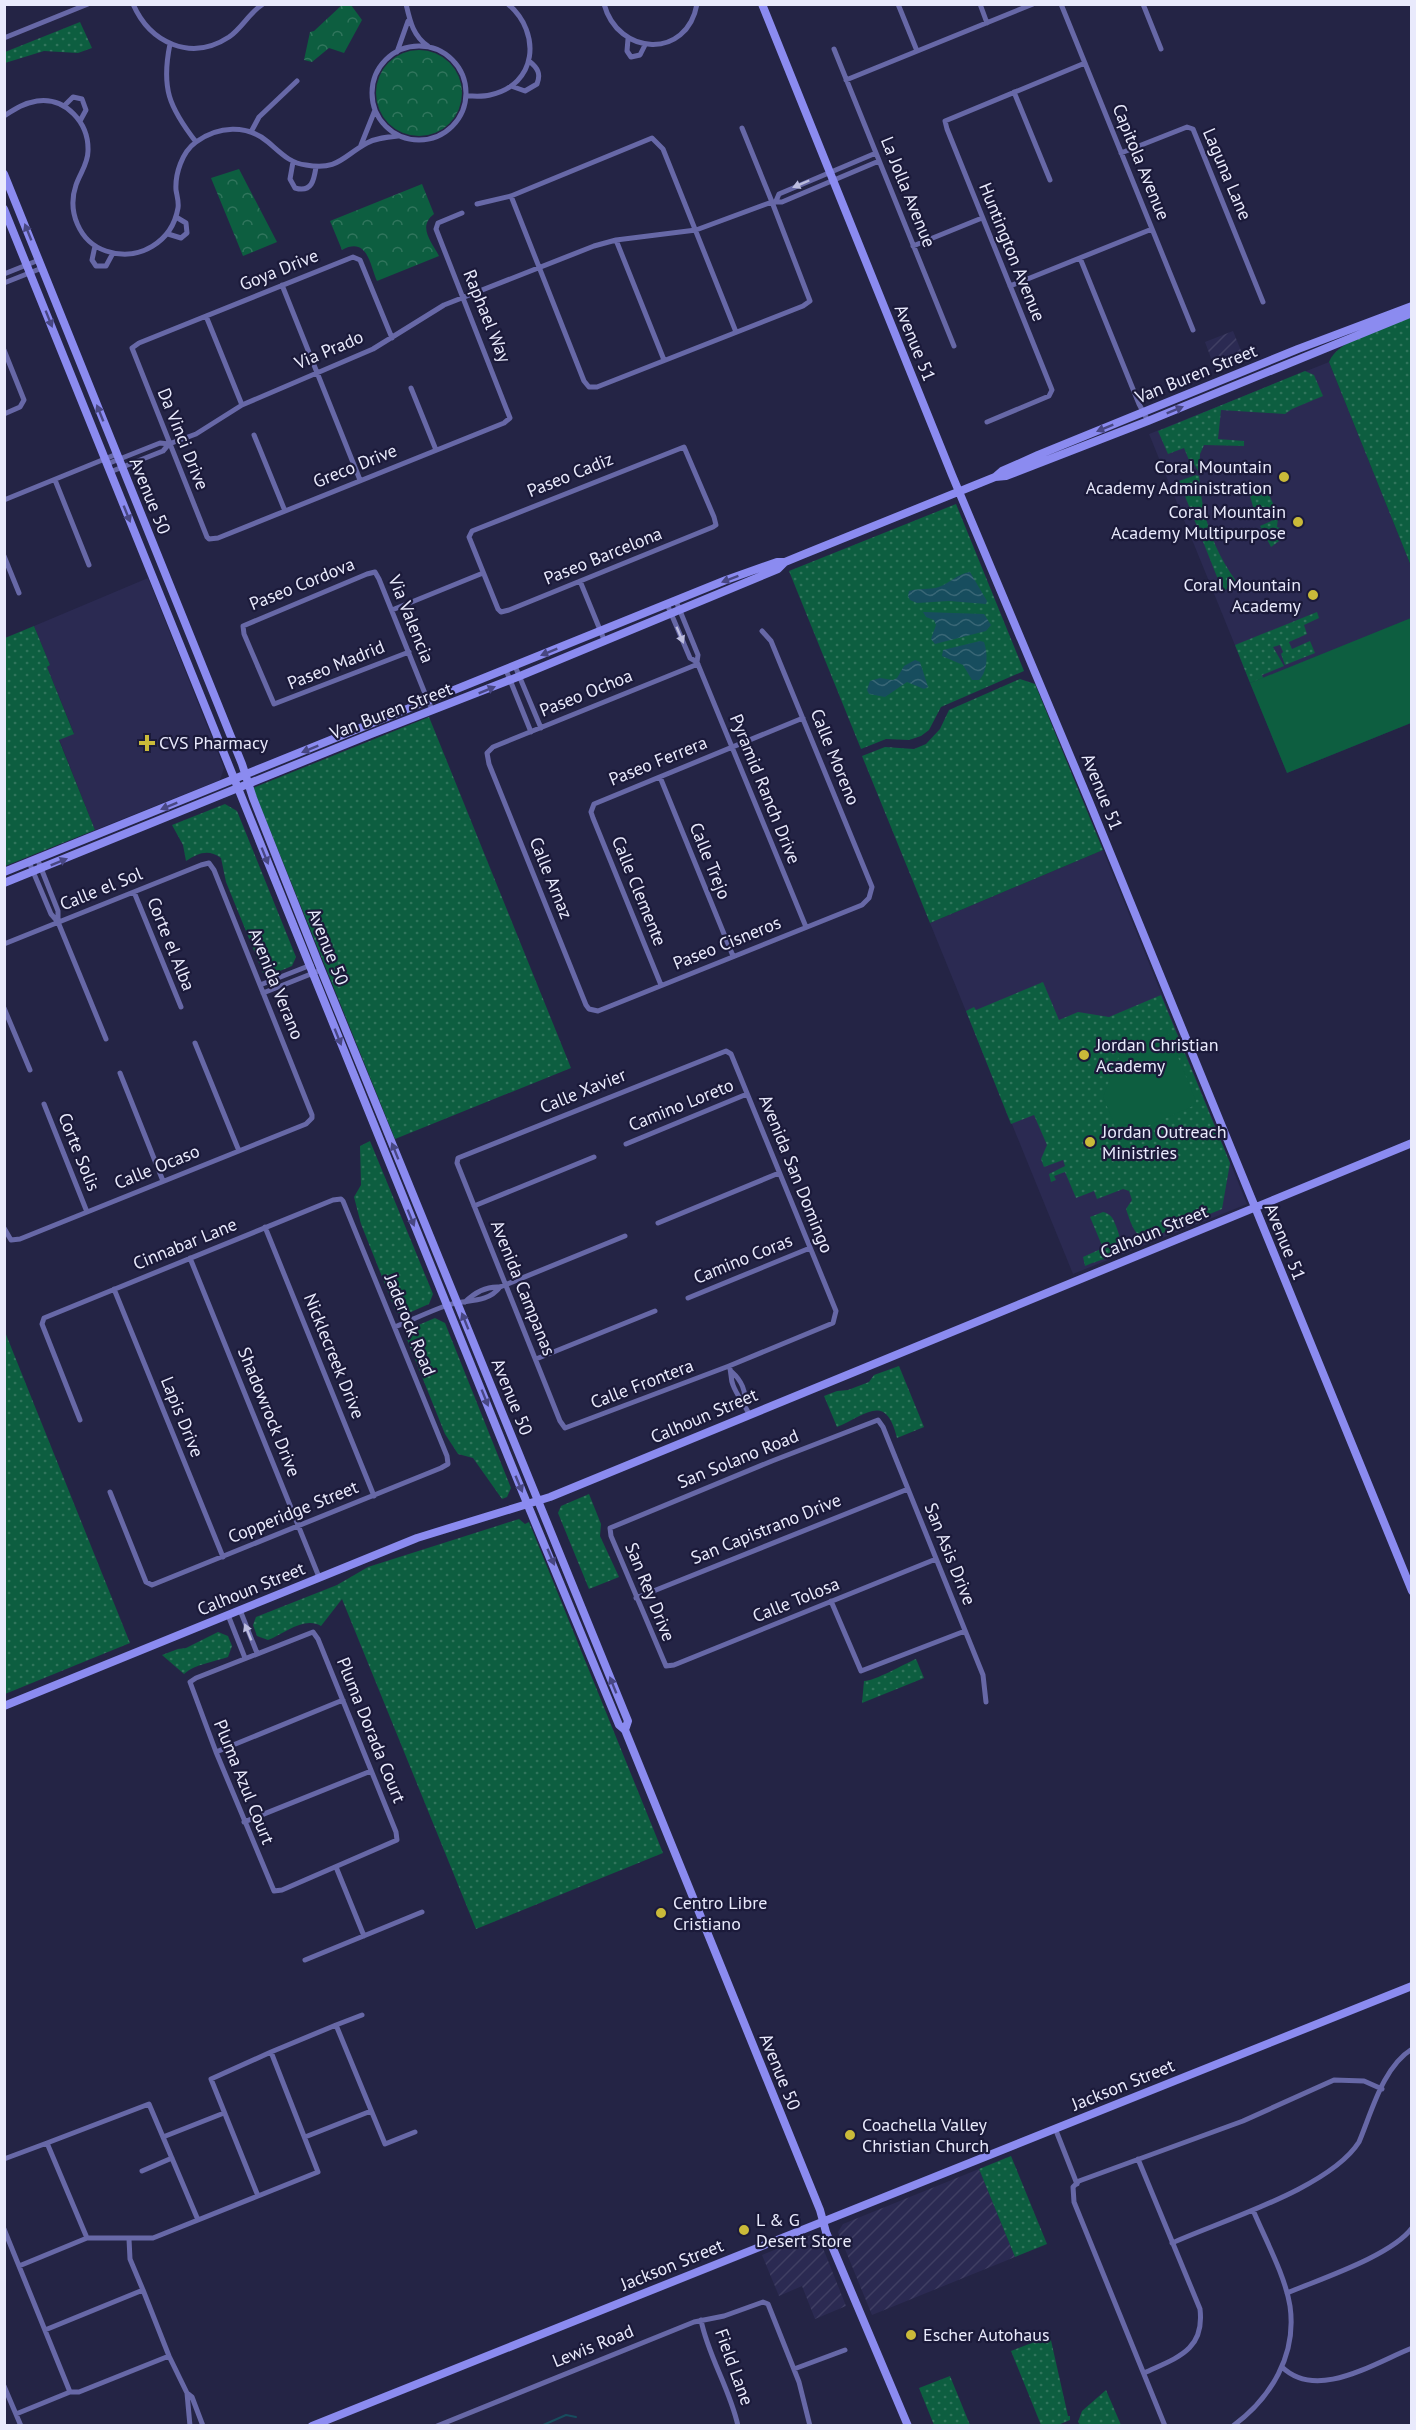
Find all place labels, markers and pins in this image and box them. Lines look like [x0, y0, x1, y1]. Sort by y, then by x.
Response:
place label: Coral Mountain Academy Administration [1086, 455, 1272, 499]
marker: Coral Mountain Academy Administration [1277, 470, 1291, 484]
place label: Coral Mountain Academy Multipurpose [1111, 500, 1286, 544]
marker: Coral Mountain Academy Multipurpose [1291, 515, 1305, 529]
place label: Coral Mountain Academy [1183, 573, 1302, 617]
marker: Coral Mountain Academy [1306, 588, 1320, 602]
place label: CVS Pharmacy [159, 731, 269, 754]
marker: CVS Pharmacy [140, 736, 154, 750]
place label: Jordan Christian Academy [1095, 1033, 1219, 1077]
marker: Jordan Christian Academy [1077, 1048, 1091, 1062]
place label: Jordan Outreach Ministries [1101, 1120, 1227, 1164]
marker: Jordan Outreach Ministries [1083, 1135, 1097, 1149]
place label: Centro Libre Cristiano [673, 1891, 767, 1935]
marker: Centro Libre Cristiano [654, 1906, 668, 1920]
place label: Coachella Valley Christian Church [862, 2113, 989, 2157]
marker: Coachella Valley Christian Church [843, 2128, 857, 2142]
place label: L & G Desert Store [756, 2208, 852, 2252]
marker: L & G Desert Store [737, 2223, 751, 2237]
place label: Escher Autohaus [923, 2323, 1050, 2346]
marker: Escher Autohaus [904, 2328, 918, 2342]

